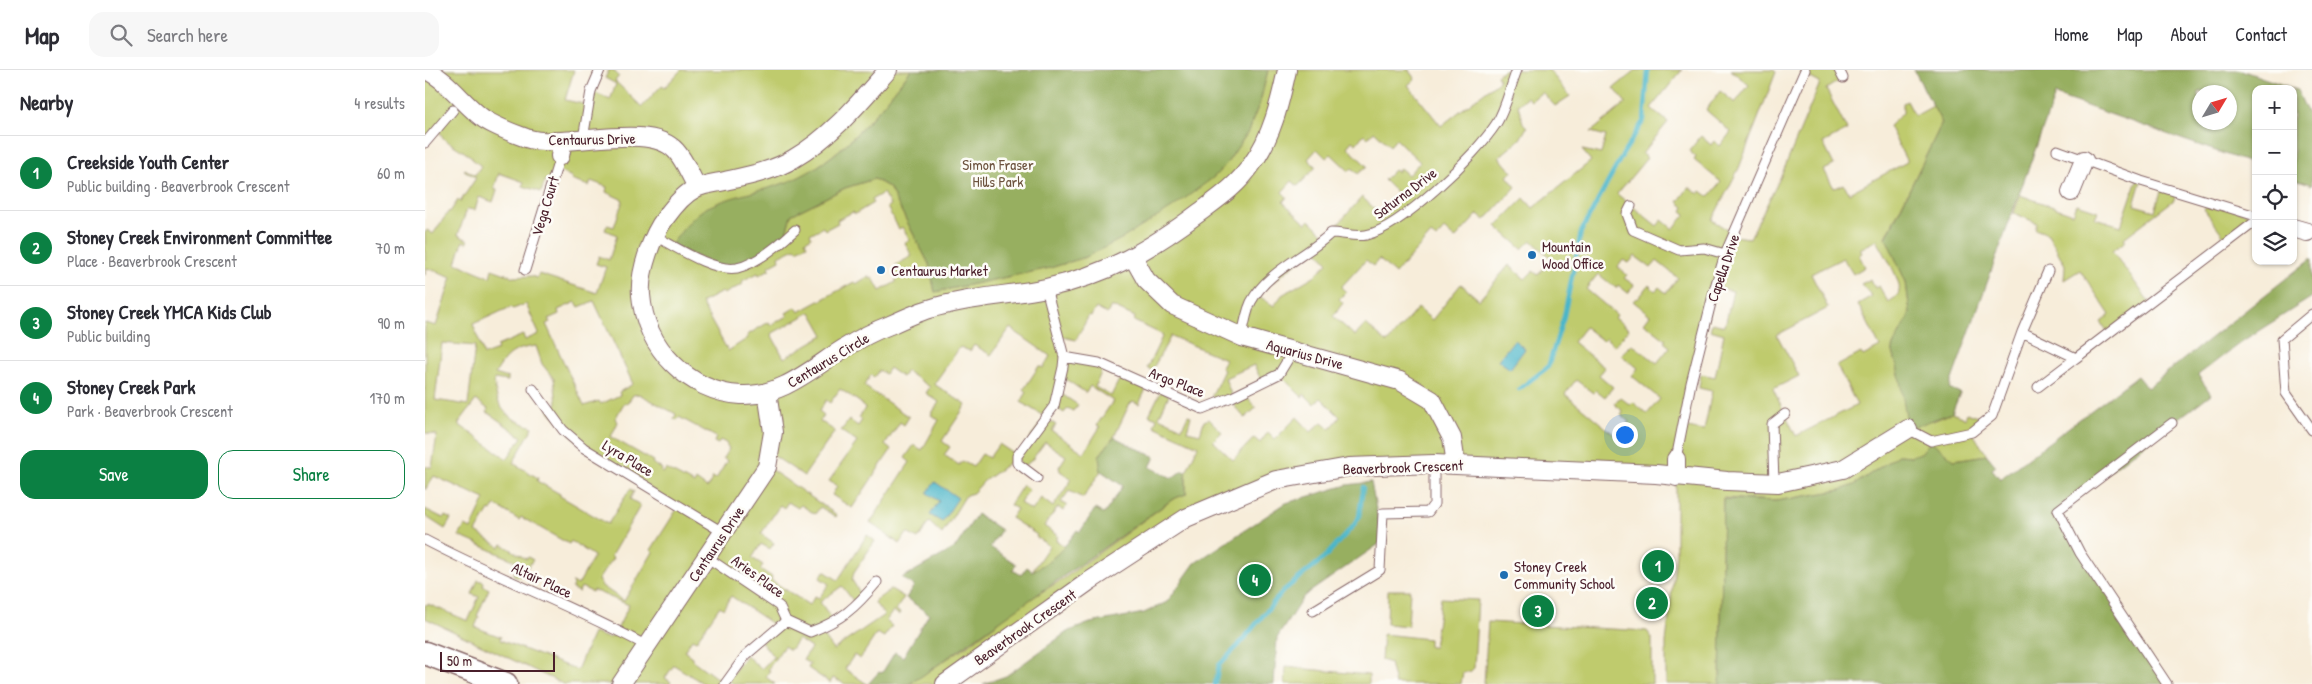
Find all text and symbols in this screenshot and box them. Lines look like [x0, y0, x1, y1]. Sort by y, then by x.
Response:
search box [89, 12, 439, 57]
text: Map [25, 19, 59, 51]
icon: search [107, 21, 135, 49]
text: Search here [147, 22, 228, 48]
text: Home [2054, 22, 2089, 47]
text: Map [2117, 22, 2142, 47]
text: About [2170, 22, 2207, 47]
text: Contact [2235, 22, 2287, 47]
north arrow [2192, 85, 2237, 130]
map controls [2252, 85, 2297, 265]
button: + [2252, 85, 2297, 130]
text: Nearby [20, 88, 73, 117]
text: 4 results [354, 92, 405, 114]
street label: Centaurus Drive [548, 128, 636, 150]
button: − [2252, 130, 2297, 175]
text: Creekside Youth Center [67, 149, 229, 175]
park label: Simon Fraser Hills Park [962, 154, 1034, 192]
text: 1 [33, 162, 39, 184]
text: 60 m [377, 162, 405, 184]
street label: Saturna Drive [1369, 162, 1441, 224]
street label: Vega Court [526, 173, 564, 239]
text: Public building · Beaverbrook Crescent [67, 175, 289, 197]
button: locate [2252, 175, 2297, 220]
button: layers [2252, 220, 2297, 265]
text: Stoney Creek Environment Committee [67, 224, 332, 250]
street label: Capella Drive [1702, 231, 1744, 305]
place label: Mountain Wood Office [1542, 236, 1604, 274]
text: 2 [32, 237, 40, 259]
text: 70 m [375, 237, 405, 259]
marker: Mountain Wood Office [1526, 249, 1538, 261]
text: Place · Beaverbrook Crescent [67, 250, 237, 272]
place label: Centaurus Market [891, 260, 989, 281]
marker: Centaurus Market [875, 264, 887, 276]
text: Stoney Creek YMCA Kids Club [67, 299, 272, 325]
text: 3 [32, 312, 40, 334]
text: 90 m [377, 312, 405, 334]
text: Public building [67, 325, 150, 347]
street label: Centaurus Circle [783, 327, 873, 393]
street label: Aquarius Drive [1264, 334, 1346, 374]
street label: Argo Place [1146, 362, 1208, 402]
text: Stoney Creek Park [67, 374, 195, 400]
text: 4 [33, 387, 39, 409]
text: 170 m [370, 387, 405, 409]
text: Park · Beaverbrook Crescent [67, 400, 233, 422]
your location [1612, 422, 1638, 448]
street label: Lyra Place [599, 435, 657, 481]
button: Save [20, 450, 208, 499]
button: Share [218, 450, 405, 499]
street label: Beaverbrook Crescent [1342, 454, 1464, 480]
street label: Centaurus Drive [683, 502, 749, 586]
pin: 1 [1642, 547, 1674, 585]
street label: Aries Place [727, 550, 789, 602]
place label: Stoney Creek Community School [1514, 556, 1615, 594]
street label: Altair Place [509, 557, 575, 603]
pin: 4 [1239, 561, 1271, 599]
marker: Stoney Creek Community School [1498, 569, 1510, 581]
street label: Beaverbrook Crescent [970, 583, 1081, 670]
pin: 2 [1636, 584, 1668, 622]
pin: 3 [1522, 592, 1554, 630]
scale bar [440, 649, 555, 672]
text: 50 m [447, 651, 472, 670]

